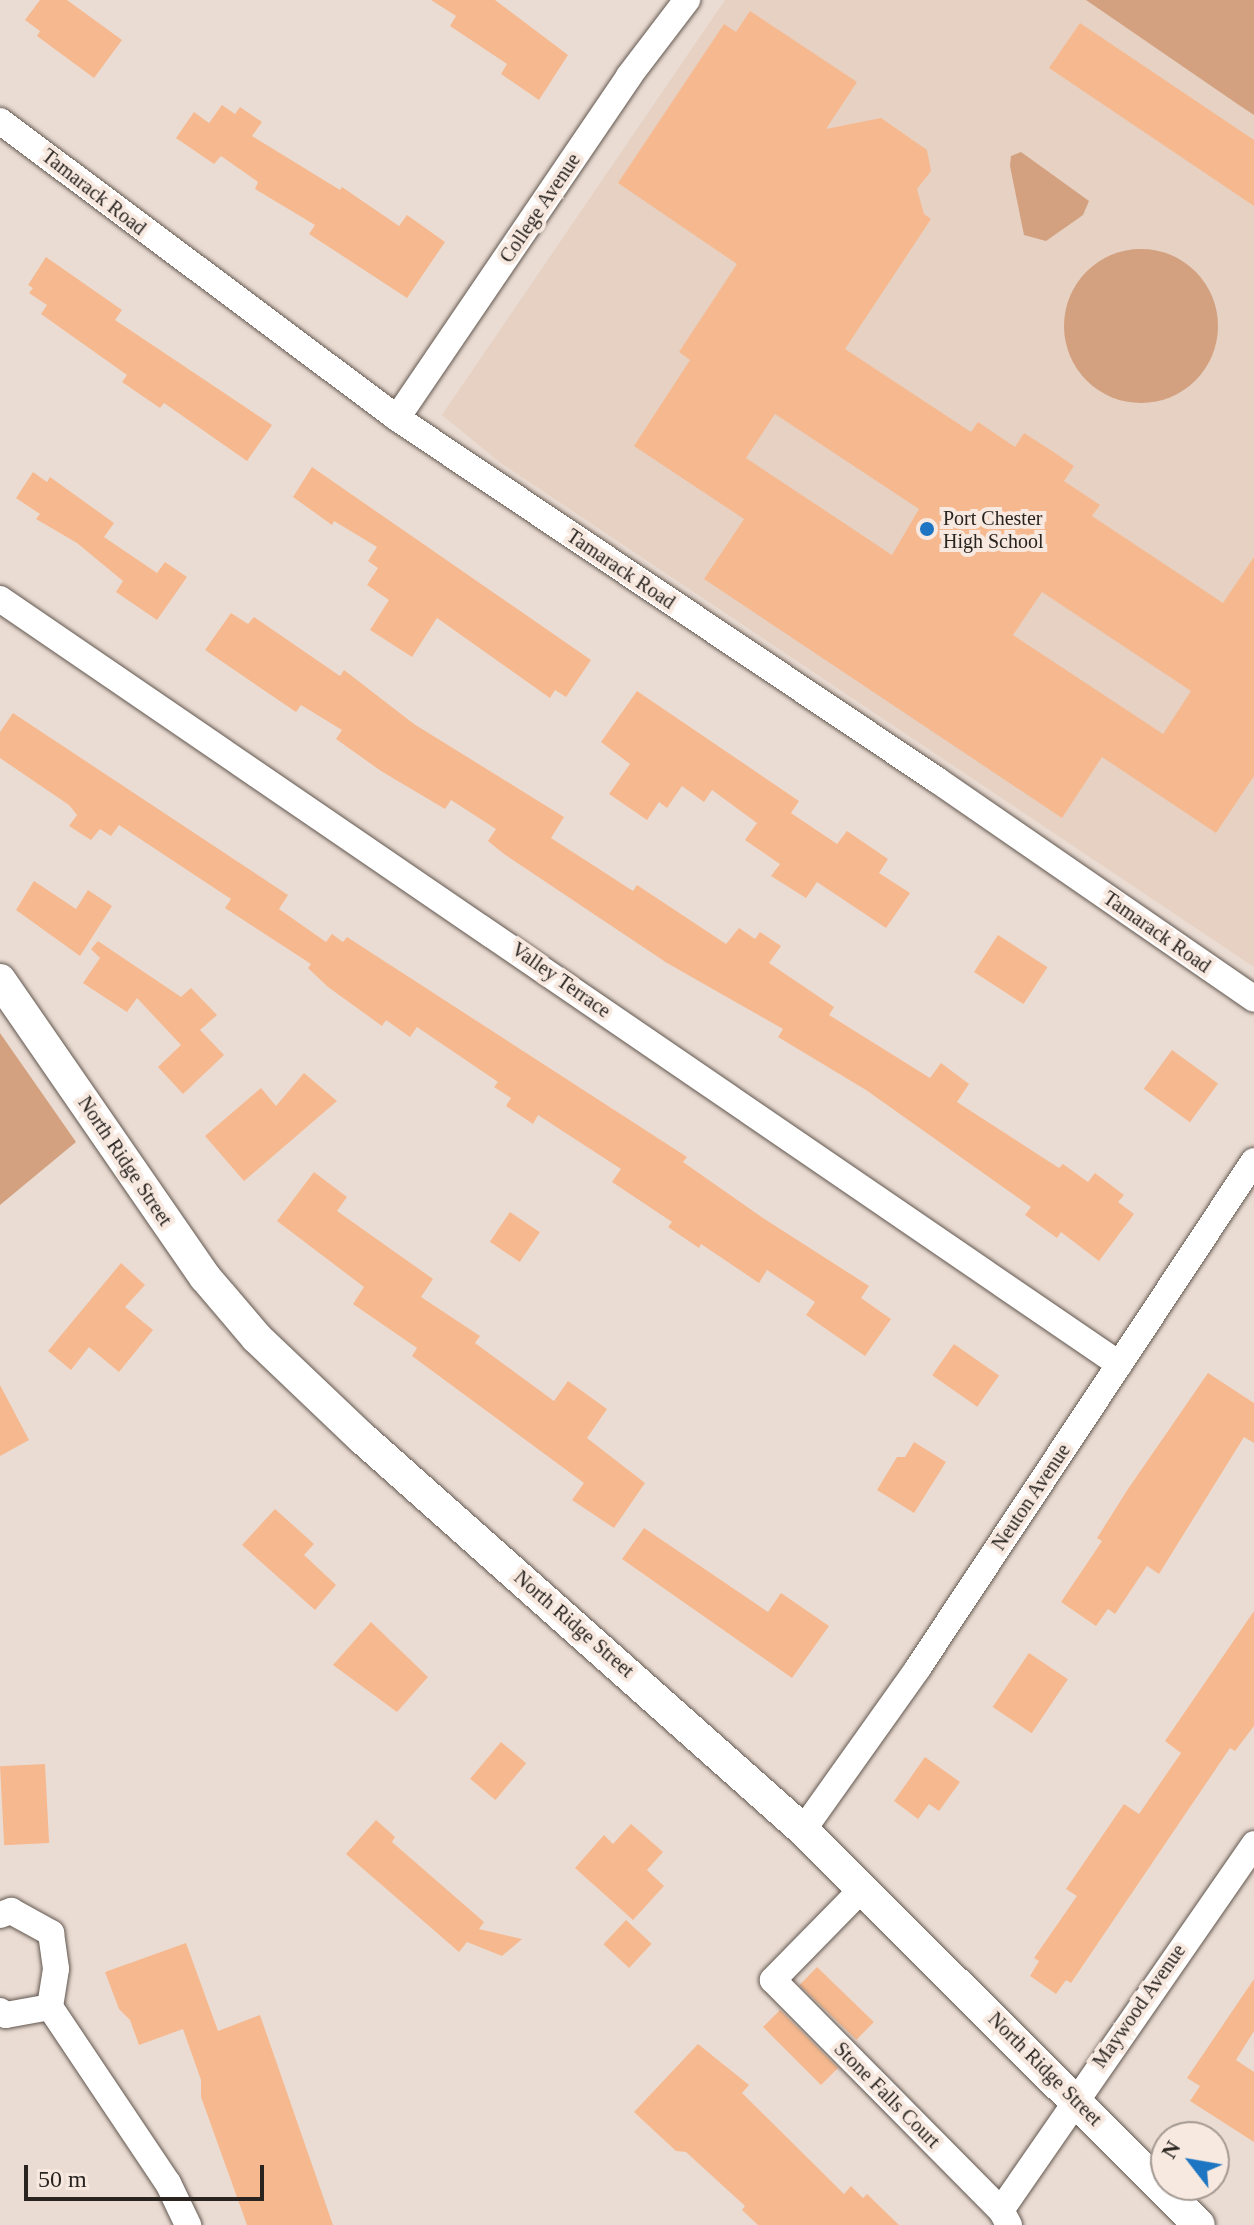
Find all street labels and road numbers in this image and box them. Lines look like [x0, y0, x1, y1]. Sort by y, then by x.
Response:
street label: Tamarack Road [37, 144, 151, 240]
street label: College Avenue [494, 148, 586, 268]
street label: Tamarack Road [562, 524, 680, 614]
street label: Tamarack Road [1099, 886, 1215, 978]
street label: Valley Terrace [507, 937, 615, 1023]
street label: North Ridge Street [73, 1092, 177, 1230]
street label: Neuton Avenue [986, 1439, 1076, 1555]
street label: North Ridge Street [509, 1565, 639, 1683]
street label: Maywood Avenue [1087, 1939, 1191, 2073]
street label: North Ridge Street [983, 2007, 1107, 2131]
street label: Stone Falls Court [829, 2037, 945, 2153]

